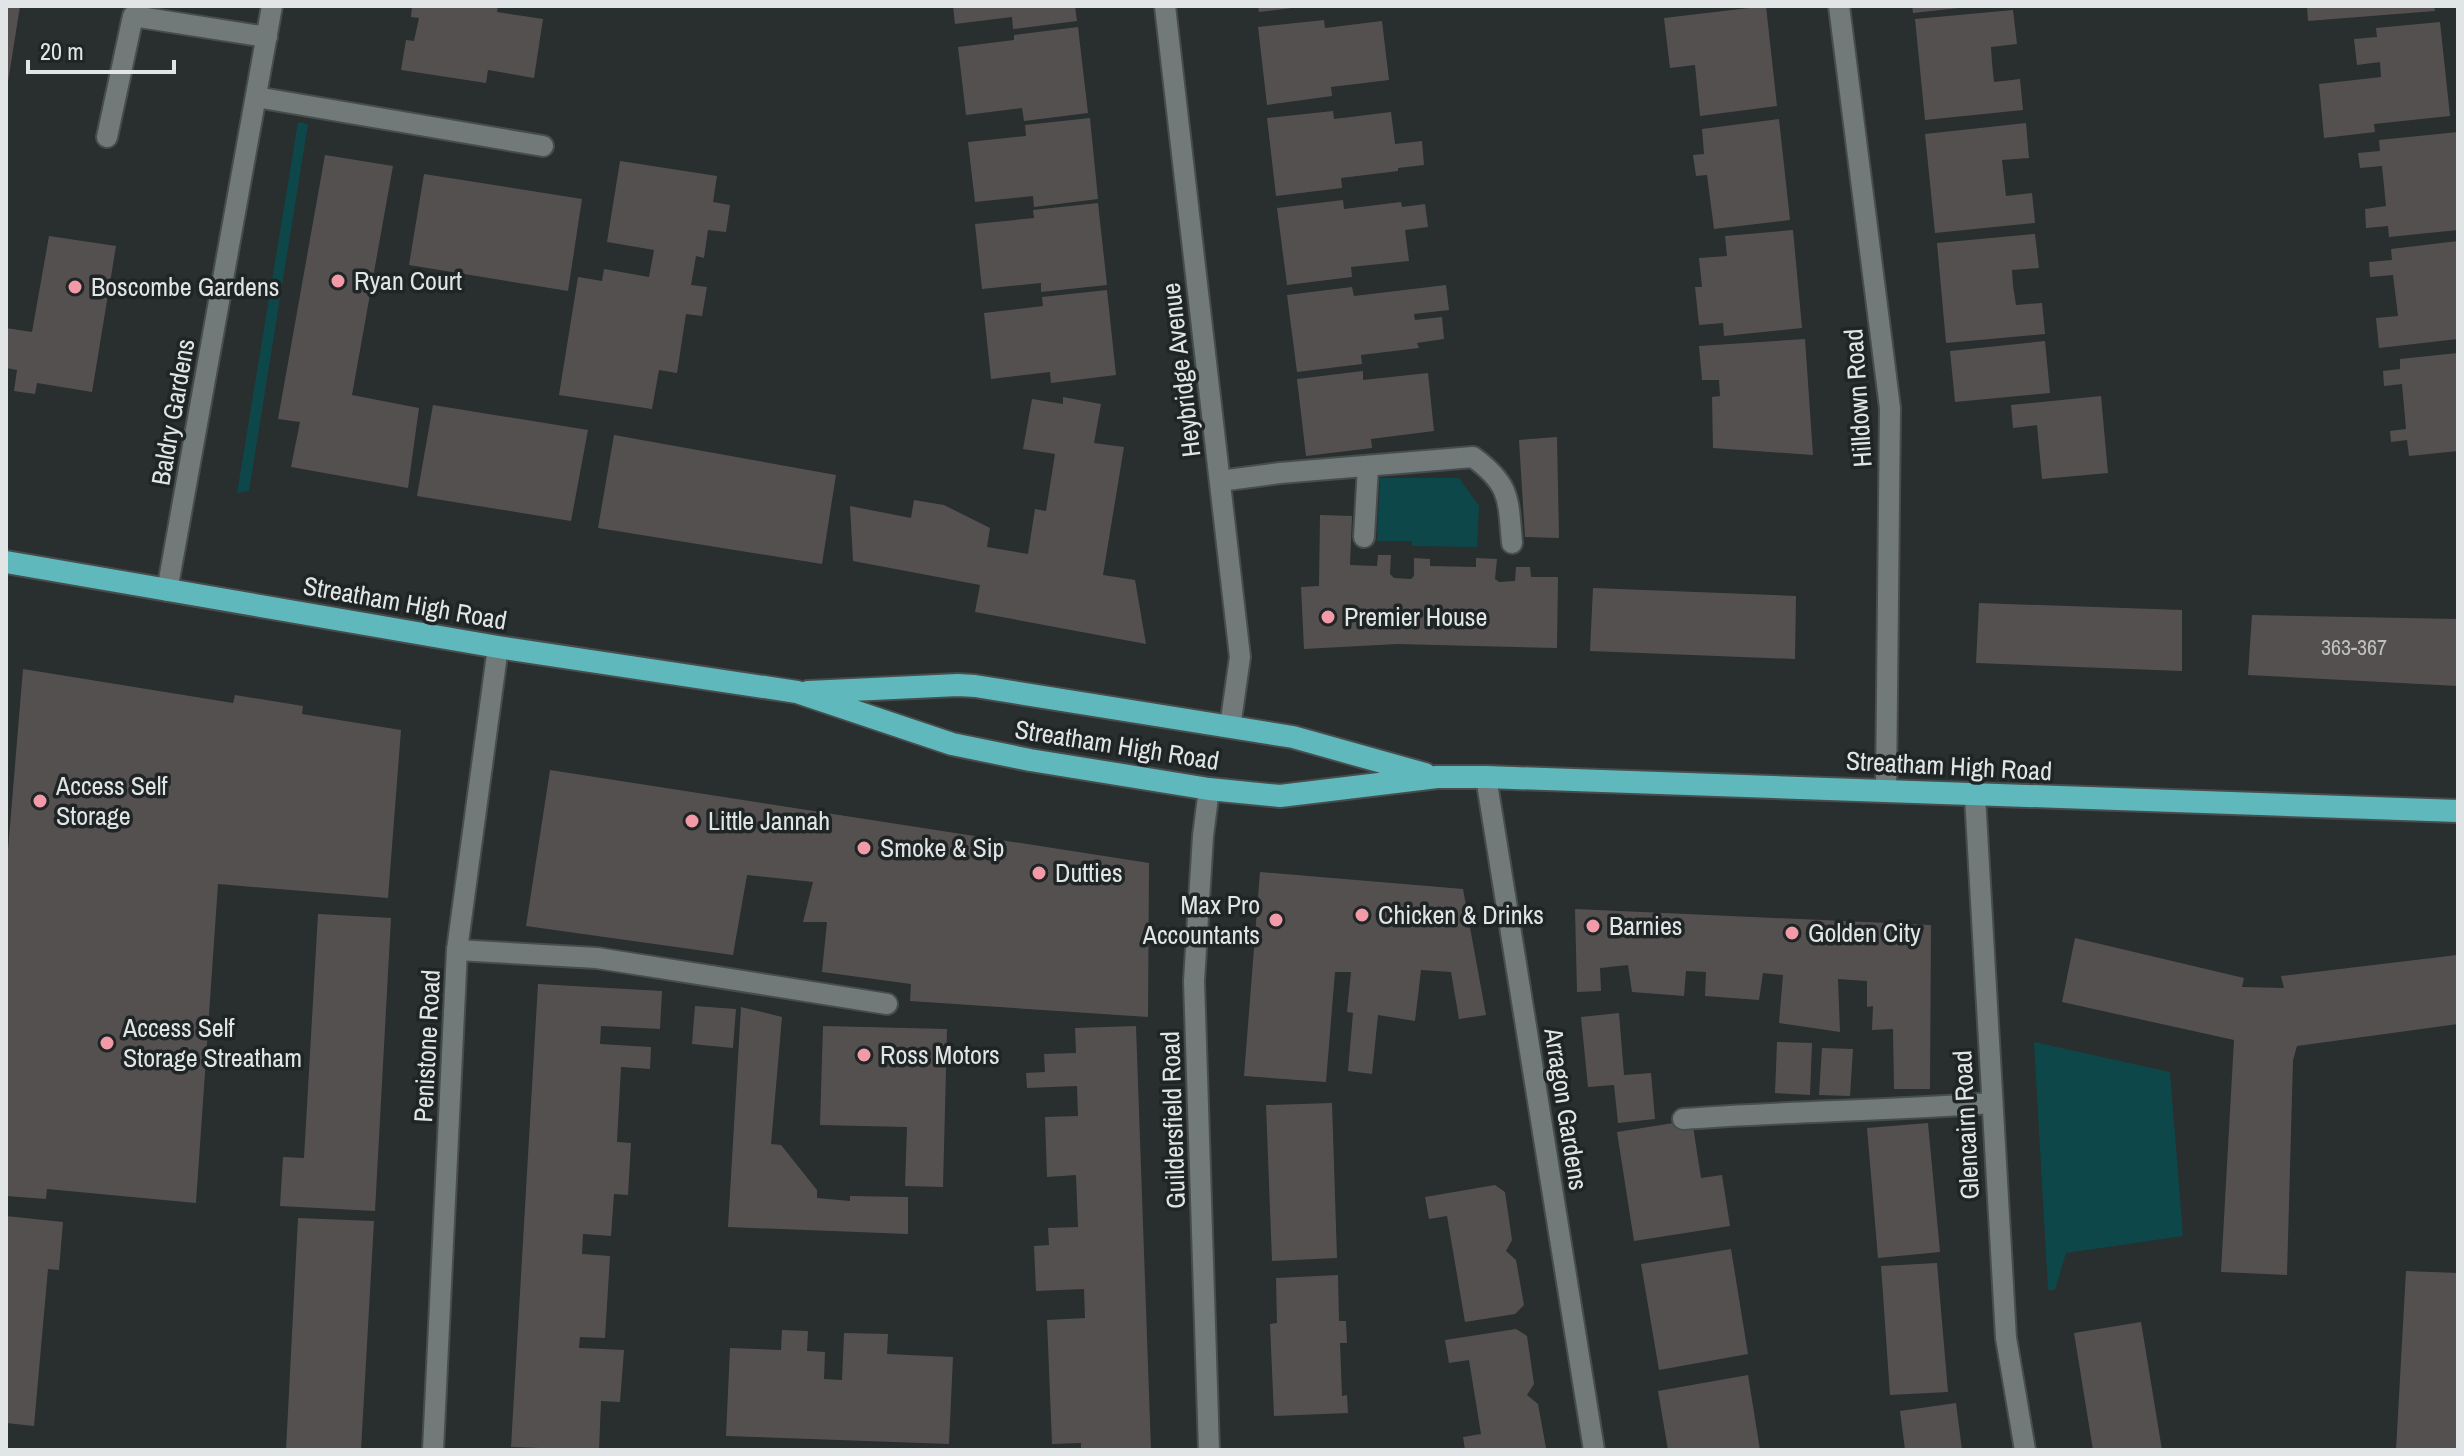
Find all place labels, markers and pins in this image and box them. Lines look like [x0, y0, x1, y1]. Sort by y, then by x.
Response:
place label: Ryan Court [354, 263, 462, 298]
place label: Boscombe Gardens [91, 269, 279, 304]
marker: Ryan Court [329, 272, 347, 290]
marker: Boscombe Gardens [66, 278, 84, 296]
place label: Premier House [1344, 599, 1487, 634]
marker: Premier House [1319, 608, 1337, 626]
place label: Access Self Storage [55, 768, 167, 833]
marker: Access Self Storage [31, 792, 49, 810]
place label: Little Jannah [708, 803, 830, 838]
marker: Little Jannah [683, 812, 701, 830]
place label: Smoke & Sip [880, 830, 1004, 865]
marker: Smoke & Sip [855, 839, 873, 857]
place label: Dutties [1055, 855, 1123, 890]
marker: Dutties [1030, 864, 1048, 882]
place label: Max Pro Accountants [1142, 887, 1260, 952]
place label: Chicken & Drinks [1378, 897, 1544, 932]
marker: Chicken & Drinks [1353, 906, 1371, 924]
place label: Barnies [1609, 908, 1682, 943]
marker: Max Pro Accountants [1267, 911, 1285, 929]
place label: Golden City [1808, 915, 1921, 950]
marker: Barnies [1584, 917, 1602, 935]
marker: Golden City [1783, 924, 1801, 942]
place label: Access Self Storage Streatham [122, 1010, 302, 1075]
marker: Access Self Storage Streatham [98, 1034, 116, 1052]
place label: Ross Motors [880, 1037, 1000, 1072]
marker: Ross Motors [855, 1046, 873, 1064]

